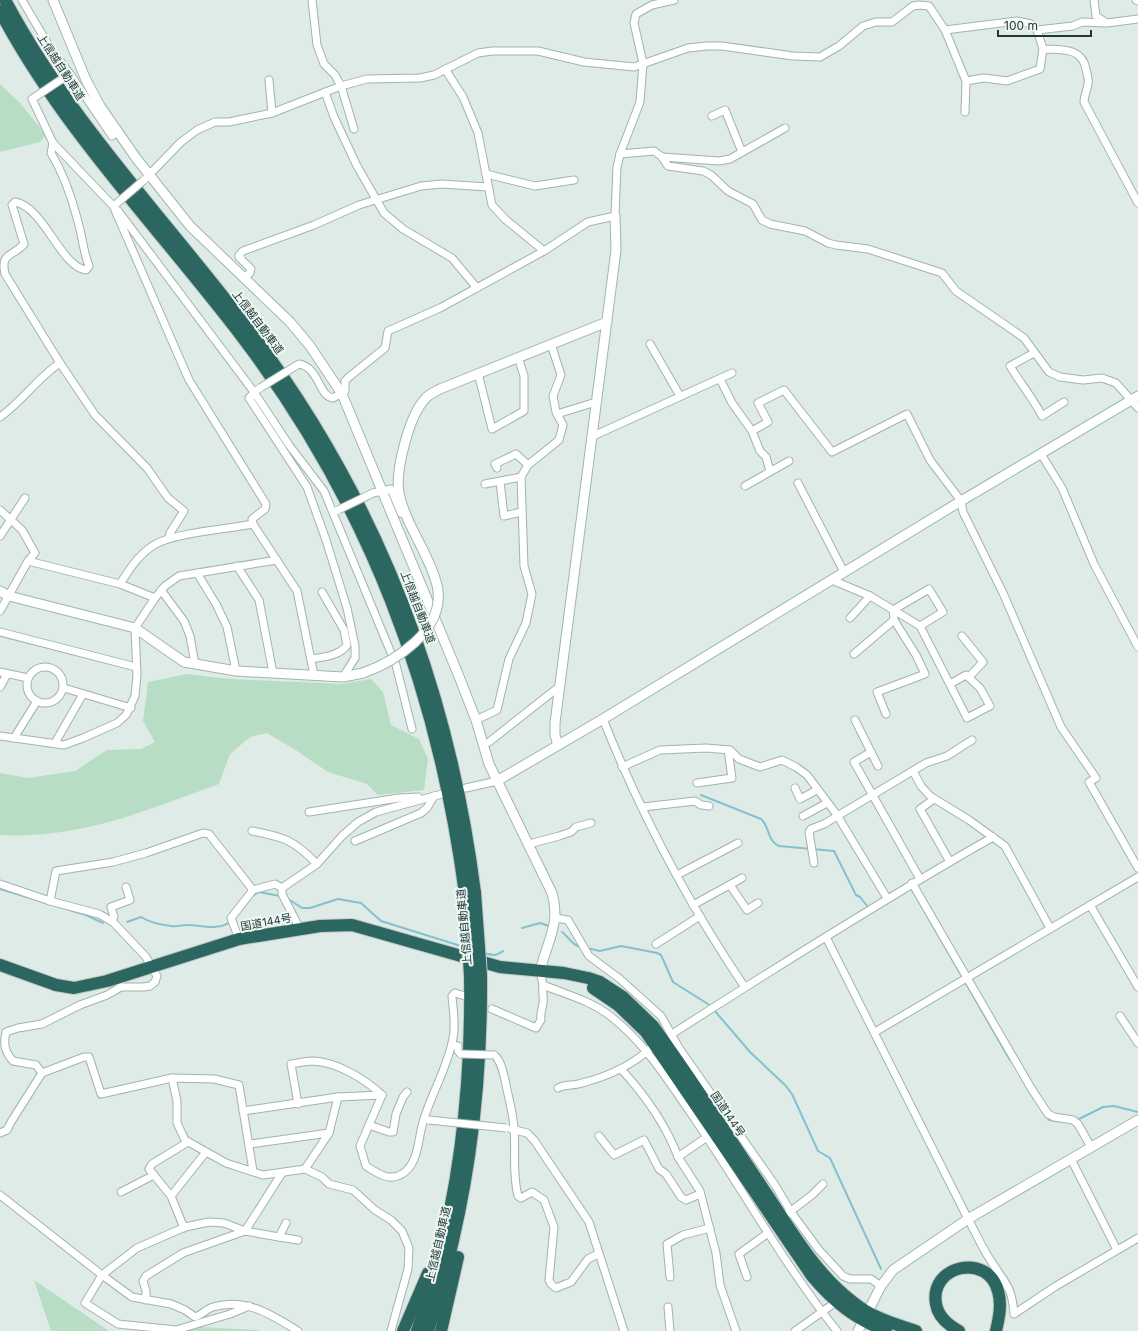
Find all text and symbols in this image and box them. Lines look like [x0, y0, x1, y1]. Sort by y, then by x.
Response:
scale bar [998, 12, 1091, 38]
text: 100 m [1004, 18, 1038, 33]
street label: 上信越自動車道 [34, 31, 88, 103]
street label: 上信越自動車道 [229, 287, 287, 357]
street label: 上信越自動車道 [398, 569, 438, 645]
street label: 上信越自動車道 [454, 888, 474, 966]
street label: 国道144号 [239, 911, 293, 933]
street label: 国道144号 [708, 1089, 748, 1139]
street label: 上信越自動車道 [423, 1205, 453, 1283]

